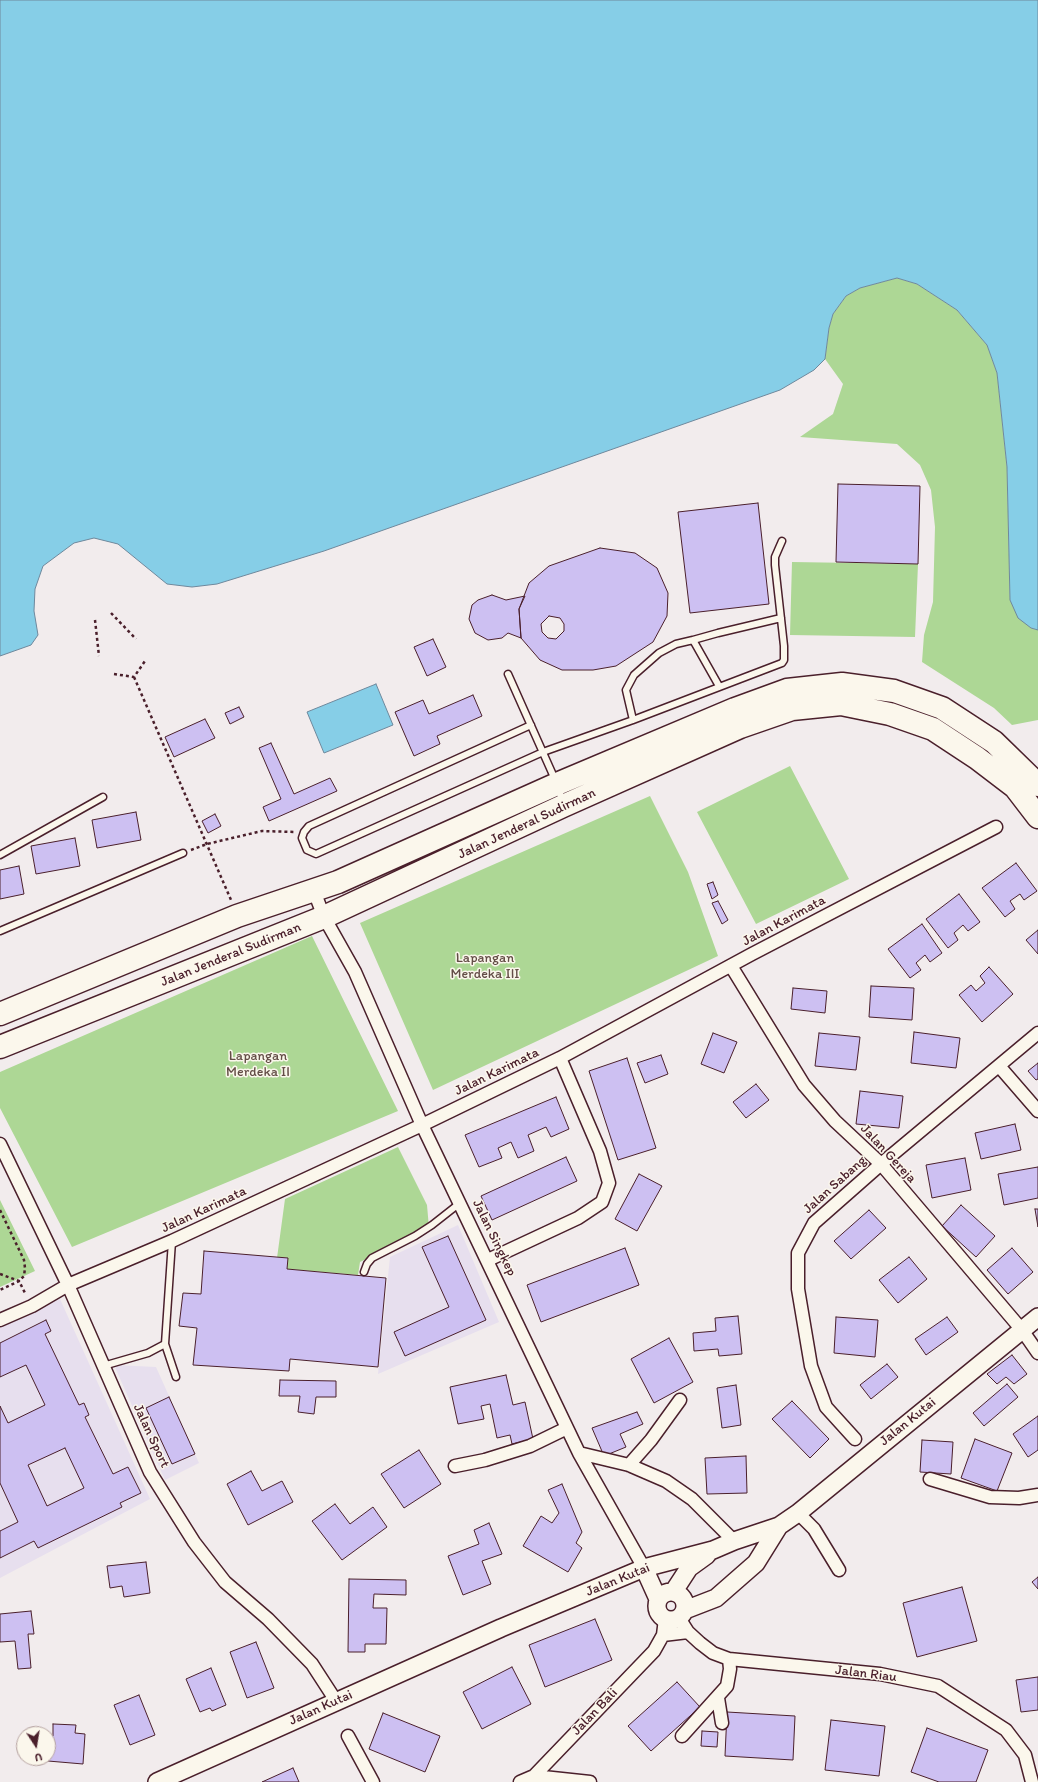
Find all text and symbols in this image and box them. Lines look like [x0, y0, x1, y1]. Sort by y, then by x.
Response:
street label: Jalan Jenderal Sudirman [455, 785, 599, 863]
street label: Jalan Karimata [740, 892, 828, 950]
street label: Jalan Jenderal Sudirman [158, 919, 304, 991]
park label: Lapangan Merdeka III [450, 950, 520, 982]
street label: Jalan Karimata [452, 1044, 542, 1100]
park label: Lapangan Merdeka II [226, 1048, 290, 1080]
street label: Jalan Gereja [856, 1121, 920, 1187]
street label: Jalan Sabang [800, 1152, 870, 1218]
street label: Jalan Karimata [159, 1183, 249, 1237]
street label: Jalan Singkep [468, 1197, 520, 1279]
street label: Jalan Kutai [876, 1394, 940, 1450]
street label: Jalan Sport [129, 1402, 173, 1470]
street label: Jalan Kutai [584, 1560, 652, 1600]
street label: Jalan Riau [834, 1662, 898, 1686]
street label: Jalan Bali [568, 1685, 622, 1739]
street label: Jalan Kutai [287, 1687, 355, 1729]
north arrow [16, 1726, 56, 1766]
text: U [33, 1750, 43, 1764]

